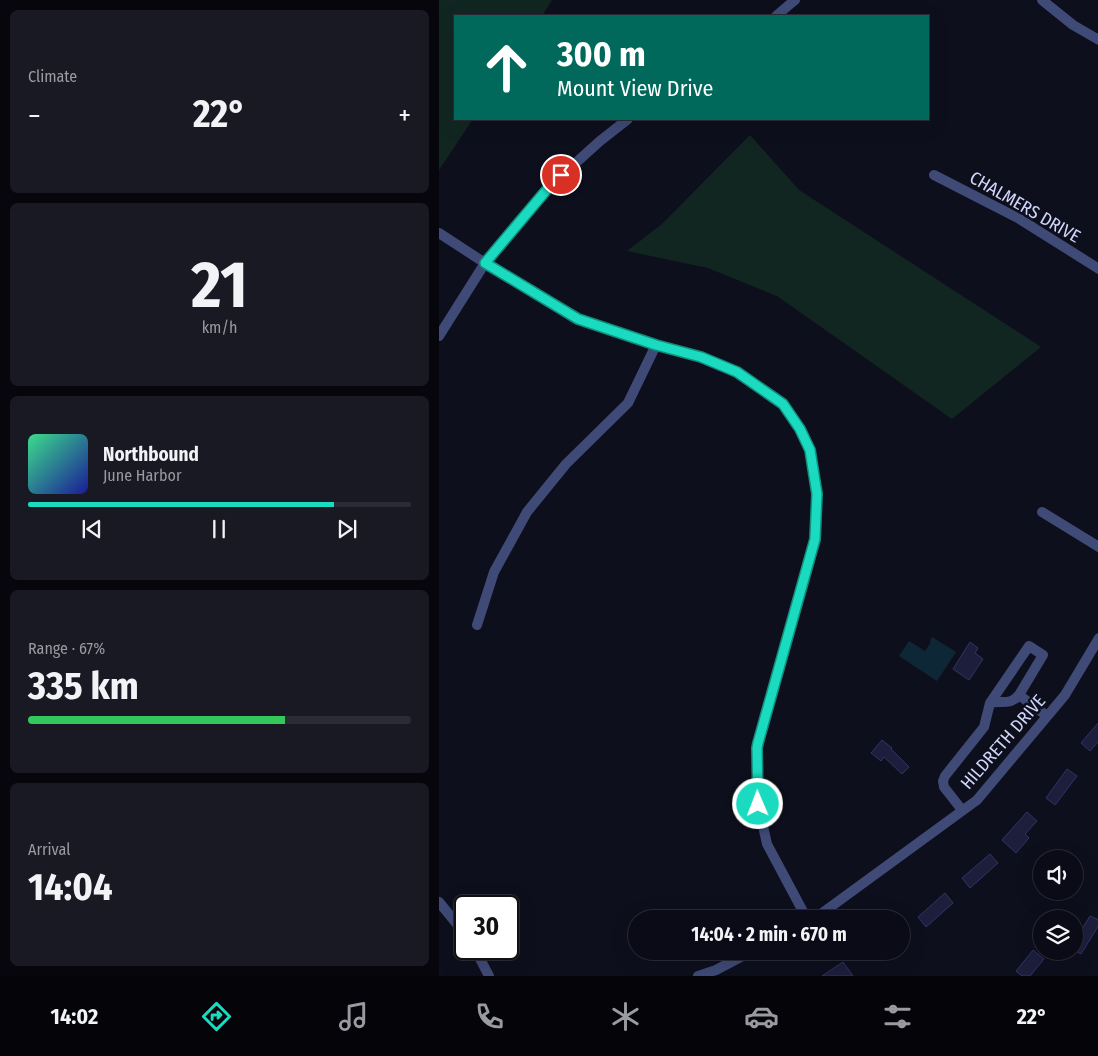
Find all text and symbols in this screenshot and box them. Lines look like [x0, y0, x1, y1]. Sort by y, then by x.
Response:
text: 300 m [557, 33, 646, 75]
icon: ahead [474, 35, 539, 100]
text: Climate [28, 67, 77, 86]
text: Mount View Drive [557, 75, 713, 102]
text: 22° [193, 91, 246, 137]
text: − [28, 99, 41, 132]
text: + [398, 99, 411, 132]
pin [540, 154, 582, 196]
icon: arrive [547, 161, 575, 189]
street label: CHALMERS DRIVE [966, 166, 1084, 248]
text: 21 [191, 246, 248, 324]
text: km/h [202, 318, 237, 337]
text: Northbound [103, 443, 199, 466]
text: June Harbor [103, 466, 181, 485]
icon: previous [78, 515, 106, 543]
icon: pause [205, 515, 233, 543]
icon: next [333, 515, 361, 543]
text: Range · 67% [28, 639, 105, 658]
text: 335 km [28, 663, 139, 709]
street label: HILDRETH DRIVE [956, 690, 1050, 794]
position arrow [731, 777, 783, 829]
text: Arrival [28, 840, 70, 859]
map controls [1033, 850, 1083, 960]
button: sound [1033, 850, 1083, 900]
text: 14:04 [28, 864, 113, 910]
speed limit sign: 30 [454, 895, 519, 960]
button: layers [1033, 910, 1083, 960]
text: 14:04 · 2 min · 670 m [691, 923, 847, 946]
icon: directions [199, 999, 234, 1034]
icon: music [336, 999, 371, 1034]
icon: phone [472, 999, 507, 1034]
icon: climate [608, 999, 643, 1034]
icon: car [744, 999, 779, 1034]
icon: filters [880, 999, 915, 1034]
text: 14:02 [51, 1003, 98, 1030]
text: 22° [1017, 1003, 1047, 1030]

